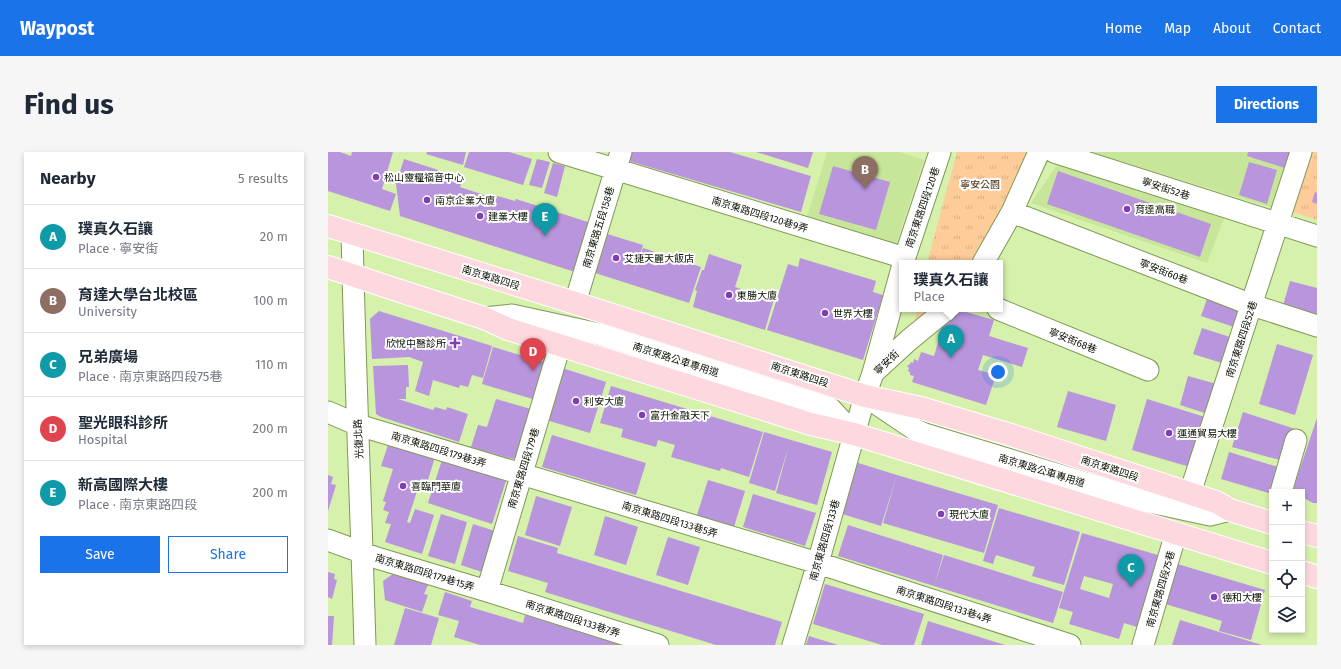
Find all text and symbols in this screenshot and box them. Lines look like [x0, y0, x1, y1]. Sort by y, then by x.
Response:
text: Waypost [20, 17, 94, 40]
text: Home [1105, 20, 1142, 37]
text: Map [1164, 20, 1191, 37]
text: About [1213, 20, 1251, 37]
text: Contact [1273, 20, 1321, 37]
button: Directions [1216, 86, 1317, 123]
text: Find us [24, 88, 114, 121]
pin: B [852, 156, 878, 189]
street label: 南京東路四段120巷 [903, 165, 942, 249]
text: Nearby [40, 168, 95, 189]
text: 5 results [238, 171, 288, 186]
marker: 松山靈糧福音中心 [371, 172, 381, 182]
place label: 松山靈糧福音中心 [384, 172, 464, 184]
street label: 寧安街52巷 [1140, 176, 1191, 202]
park label: 寧安公園 [960, 179, 1000, 191]
street label: 南京東路五段158巷 [581, 185, 617, 270]
marker: 南京企業大廈 [422, 195, 432, 205]
place label: 南京企業大廈 [435, 195, 495, 207]
street label: 南京東路四段120巷9弄 [710, 195, 809, 235]
pin: E [532, 203, 558, 236]
marker: 育達高職 [1122, 204, 1132, 214]
place label: 育達高職 [1135, 204, 1175, 216]
marker: 建業大樓 [475, 211, 485, 221]
place label: 建業大樓 [488, 211, 528, 223]
text: 璞真久石讓 [78, 220, 153, 238]
text: A [49, 229, 57, 244]
text: 20 m [260, 229, 288, 244]
text: Place · 寧安街 [78, 241, 158, 256]
marker: 艾捷天麗大飯店 [611, 253, 621, 263]
place label: 艾捷天麗大飯店 [624, 253, 694, 265]
street label: 寧安街60巷 [1138, 257, 1190, 287]
popup [899, 260, 1003, 312]
street label: 南京東路四段 [460, 263, 521, 292]
text: 璞真久石讓 [913, 271, 989, 289]
text: 育達大學台北校區 [78, 286, 198, 304]
text: Place [913, 289, 945, 304]
marker: 東勝大廈 [724, 290, 734, 300]
place label: 東勝大廈 [737, 290, 777, 302]
text: B [49, 293, 57, 308]
text: 100 m [253, 293, 288, 308]
street label: 南京東路四段52巷 [1224, 299, 1260, 379]
text: University [78, 304, 137, 319]
marker: 世界大樓 [820, 308, 830, 318]
place label: 世界大樓 [833, 308, 873, 320]
pin: A [938, 325, 964, 358]
street label: 寧安街68巷 [1047, 326, 1098, 356]
marker: 欣悅中醫診所 [449, 337, 461, 349]
place label: 欣悅中醫診所 [386, 338, 446, 350]
pin: D [520, 338, 546, 371]
street label: 南京東路公車專用道 [631, 340, 720, 380]
text: 兄弟廣場 [78, 348, 138, 366]
street label: 寧安街 [872, 348, 902, 377]
text: C [49, 357, 57, 372]
text: 110 m [255, 357, 288, 372]
street label: 南京東路四段 [769, 360, 830, 390]
your location [988, 362, 1008, 382]
text: Place · 南京東路四段75巷 [78, 369, 222, 384]
marker: 利安大廈 [571, 396, 581, 406]
place label: 利安大廈 [584, 396, 624, 408]
marker: 富升金融天下 [637, 410, 647, 420]
place label: 富升金融天下 [650, 410, 710, 422]
text: 聖光眼科診所 [78, 414, 168, 432]
street label: 光復北路 [352, 419, 366, 459]
text: D [49, 421, 57, 436]
text: 200 m [252, 421, 288, 436]
street label: 南京東路四段179巷 [506, 426, 542, 510]
marker: 運通貿易大樓 [1164, 428, 1174, 438]
place label: 運通貿易大樓 [1177, 428, 1237, 440]
street label: 南京東路四段179巷3弄 [390, 430, 488, 470]
text: Hospital [78, 432, 127, 447]
street label: 南京東路公車專用道 [997, 452, 1086, 490]
street label: 南京東路四段 [1079, 454, 1140, 484]
text: 新高國際大樓 [78, 476, 168, 494]
marker: 喜臨門華廈 [398, 481, 408, 491]
place label: 喜臨門華廈 [411, 481, 461, 493]
text: E [50, 485, 56, 500]
text: 200 m [252, 485, 288, 500]
map controls [1269, 489, 1305, 633]
button: + [1269, 489, 1305, 525]
text: Place · 南京東路四段 [78, 497, 197, 512]
street label: 南京東路四段133巷 [808, 498, 842, 582]
street label: 南京東路四段133巷5弄 [620, 500, 719, 540]
marker: 現代大廈 [936, 509, 946, 519]
place label: 現代大廈 [949, 509, 989, 521]
button: − [1269, 525, 1305, 561]
button: Save [40, 536, 160, 573]
button: Share [168, 536, 288, 573]
street label: 南京東路四段75巷 [1144, 550, 1178, 629]
street label: 南京東路四段179巷15弄 [374, 552, 476, 594]
pin: C [1118, 554, 1144, 587]
button: locate [1269, 561, 1305, 597]
street label: 南京東路四段133巷4弄 [894, 584, 993, 626]
marker: 德和大樓 [1209, 592, 1219, 602]
place label: 德和大樓 [1222, 592, 1262, 604]
button: layers [1269, 597, 1305, 633]
street label: 南京東路四段133巷7弄 [524, 598, 622, 640]

